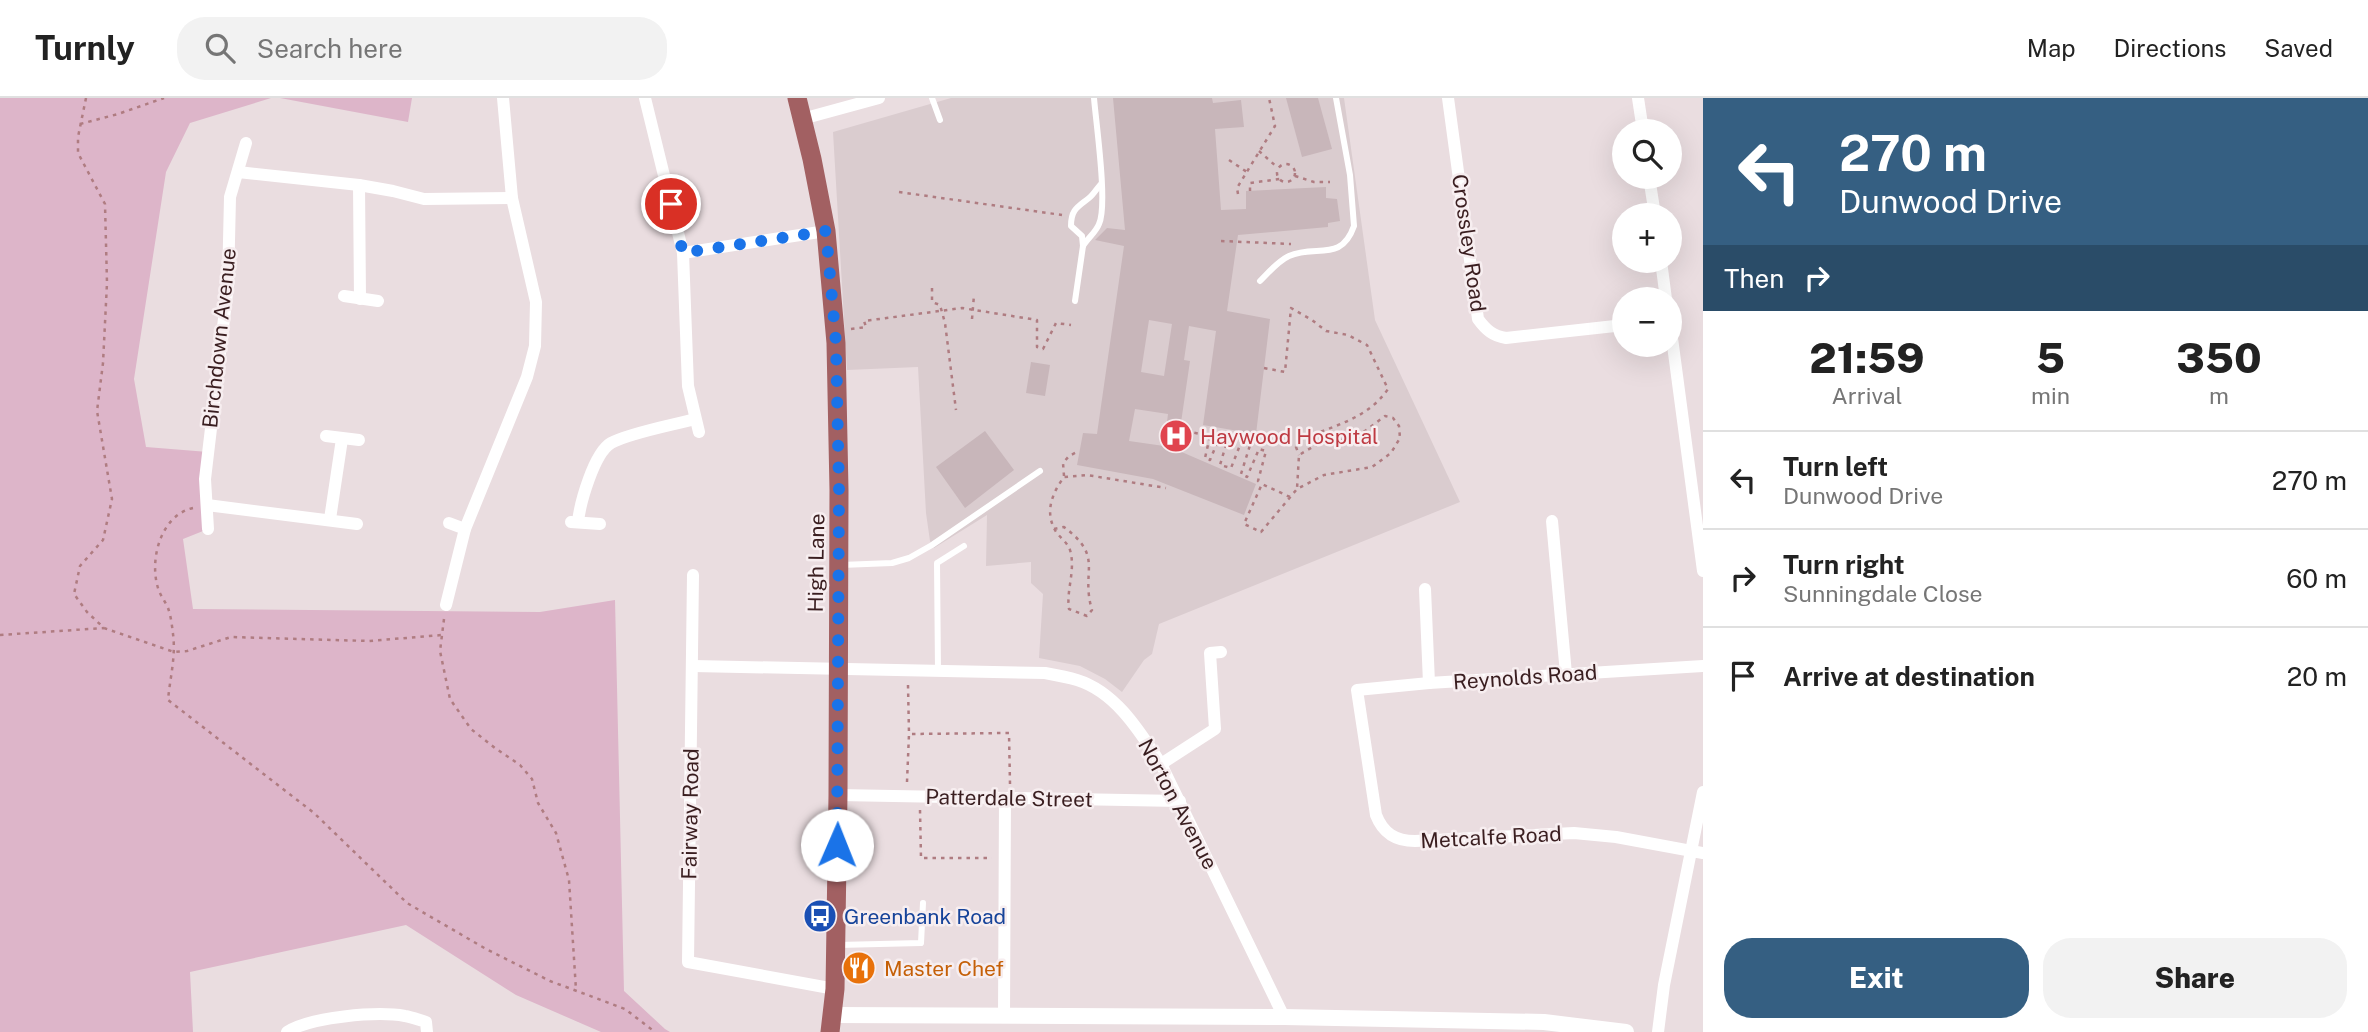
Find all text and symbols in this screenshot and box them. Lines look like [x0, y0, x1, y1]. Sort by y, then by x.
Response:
search box [177, 17, 667, 80]
text: Turnly [35, 29, 135, 67]
icon: search [201, 29, 239, 67]
text: Search here [257, 33, 403, 64]
text: Map [2027, 34, 2076, 62]
text: Directions [2114, 34, 2226, 62]
text: Saved [2264, 34, 2333, 62]
map controls [1612, 119, 1682, 357]
button: search [1612, 119, 1682, 189]
text: 270 m [1839, 124, 1987, 182]
icon: left [1724, 126, 1815, 217]
street label: Crossley Road [1447, 172, 1491, 314]
pin [641, 174, 701, 234]
text: Dunwood Drive [1839, 183, 2062, 220]
icon: arrive [652, 185, 690, 223]
button: + [1612, 203, 1682, 273]
street label: Birchdown Avenue [197, 247, 241, 429]
icon: right [1798, 259, 1836, 297]
text: Then [1724, 263, 1784, 294]
button: − [1612, 287, 1682, 357]
text: 21:59 [1809, 333, 1925, 382]
text: 5 [2036, 333, 2065, 382]
text: 350 [2176, 333, 2262, 382]
text: Arrival [1831, 382, 1903, 409]
text: min [2031, 382, 2070, 409]
text: m [2209, 382, 2229, 409]
hospital icon: Haywood Hospital [1157, 417, 1195, 455]
place label: Haywood Hospital [1200, 424, 1378, 449]
text: Turn left [1783, 451, 1888, 482]
icon: left [1724, 461, 1762, 499]
text: 270 m [2272, 465, 2347, 496]
text: Dunwood Drive [1783, 482, 1943, 509]
street label: High Lane [803, 513, 829, 613]
text: Turn right [1783, 549, 1905, 580]
icon: right [1724, 559, 1762, 597]
text: 60 m [2286, 563, 2347, 594]
text: Sunningdale Close [1783, 580, 1983, 607]
icon: arrive [1724, 657, 1762, 695]
street label: Reynolds Road [1452, 659, 1598, 695]
text: Arrive at destination [1783, 661, 2035, 692]
text: 20 m [2287, 661, 2347, 692]
street label: Norton Avenue [1133, 734, 1223, 874]
street label: Fairway Road [676, 748, 704, 880]
street label: Patterdale Street [925, 784, 1093, 812]
position arrow [800, 808, 874, 882]
street label: Metcalfe Road [1420, 821, 1562, 853]
bus stop icon: Greenbank Road [801, 897, 839, 935]
place label: Greenbank Road [844, 904, 1006, 929]
button: Exit [1724, 938, 2029, 1018]
button: Share [2043, 938, 2347, 1018]
restaurant icon: Master Chef [840, 949, 878, 987]
place label: Master Chef [884, 956, 1004, 981]

